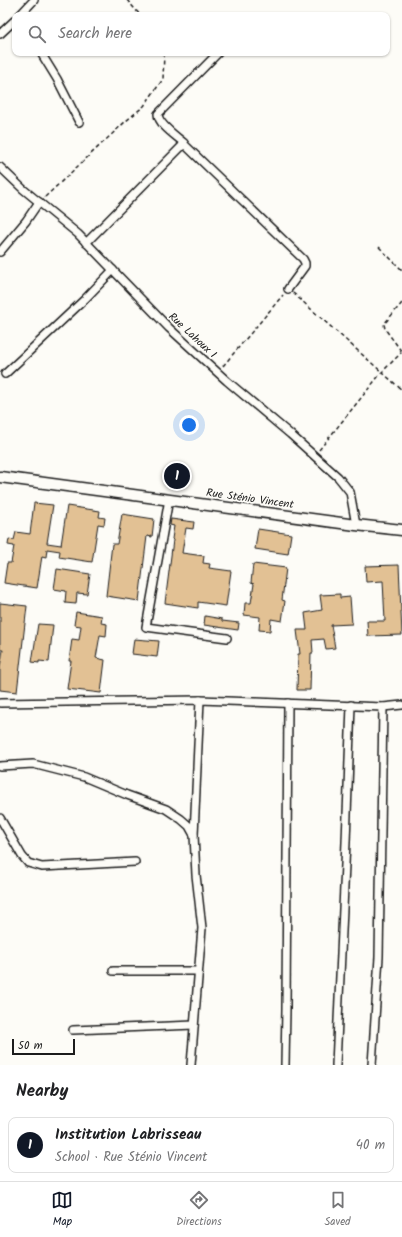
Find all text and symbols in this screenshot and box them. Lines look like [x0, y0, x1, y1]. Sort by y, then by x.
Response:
search box [12, 12, 390, 56]
text: Search here [58, 22, 132, 46]
icon: search [26, 23, 48, 45]
street label: Rue Lahoux I [164, 308, 221, 363]
your location [179, 415, 199, 435]
pin: 1 [164, 461, 190, 491]
street label: Rue Sténio Vincent [205, 484, 295, 514]
scale bar [12, 1037, 75, 1056]
text: 50 m [18, 1037, 43, 1055]
text: Nearby [16, 1078, 68, 1105]
text: Institution Labrisseau [55, 1123, 201, 1147]
text: 1 [28, 1135, 32, 1156]
text: 40 m [356, 1135, 385, 1156]
text: School · Rue Sténio Vincent [55, 1147, 207, 1168]
tab: Map [51, 1189, 73, 1231]
tab: Directions [176, 1189, 222, 1231]
tab: Saved [325, 1189, 351, 1231]

